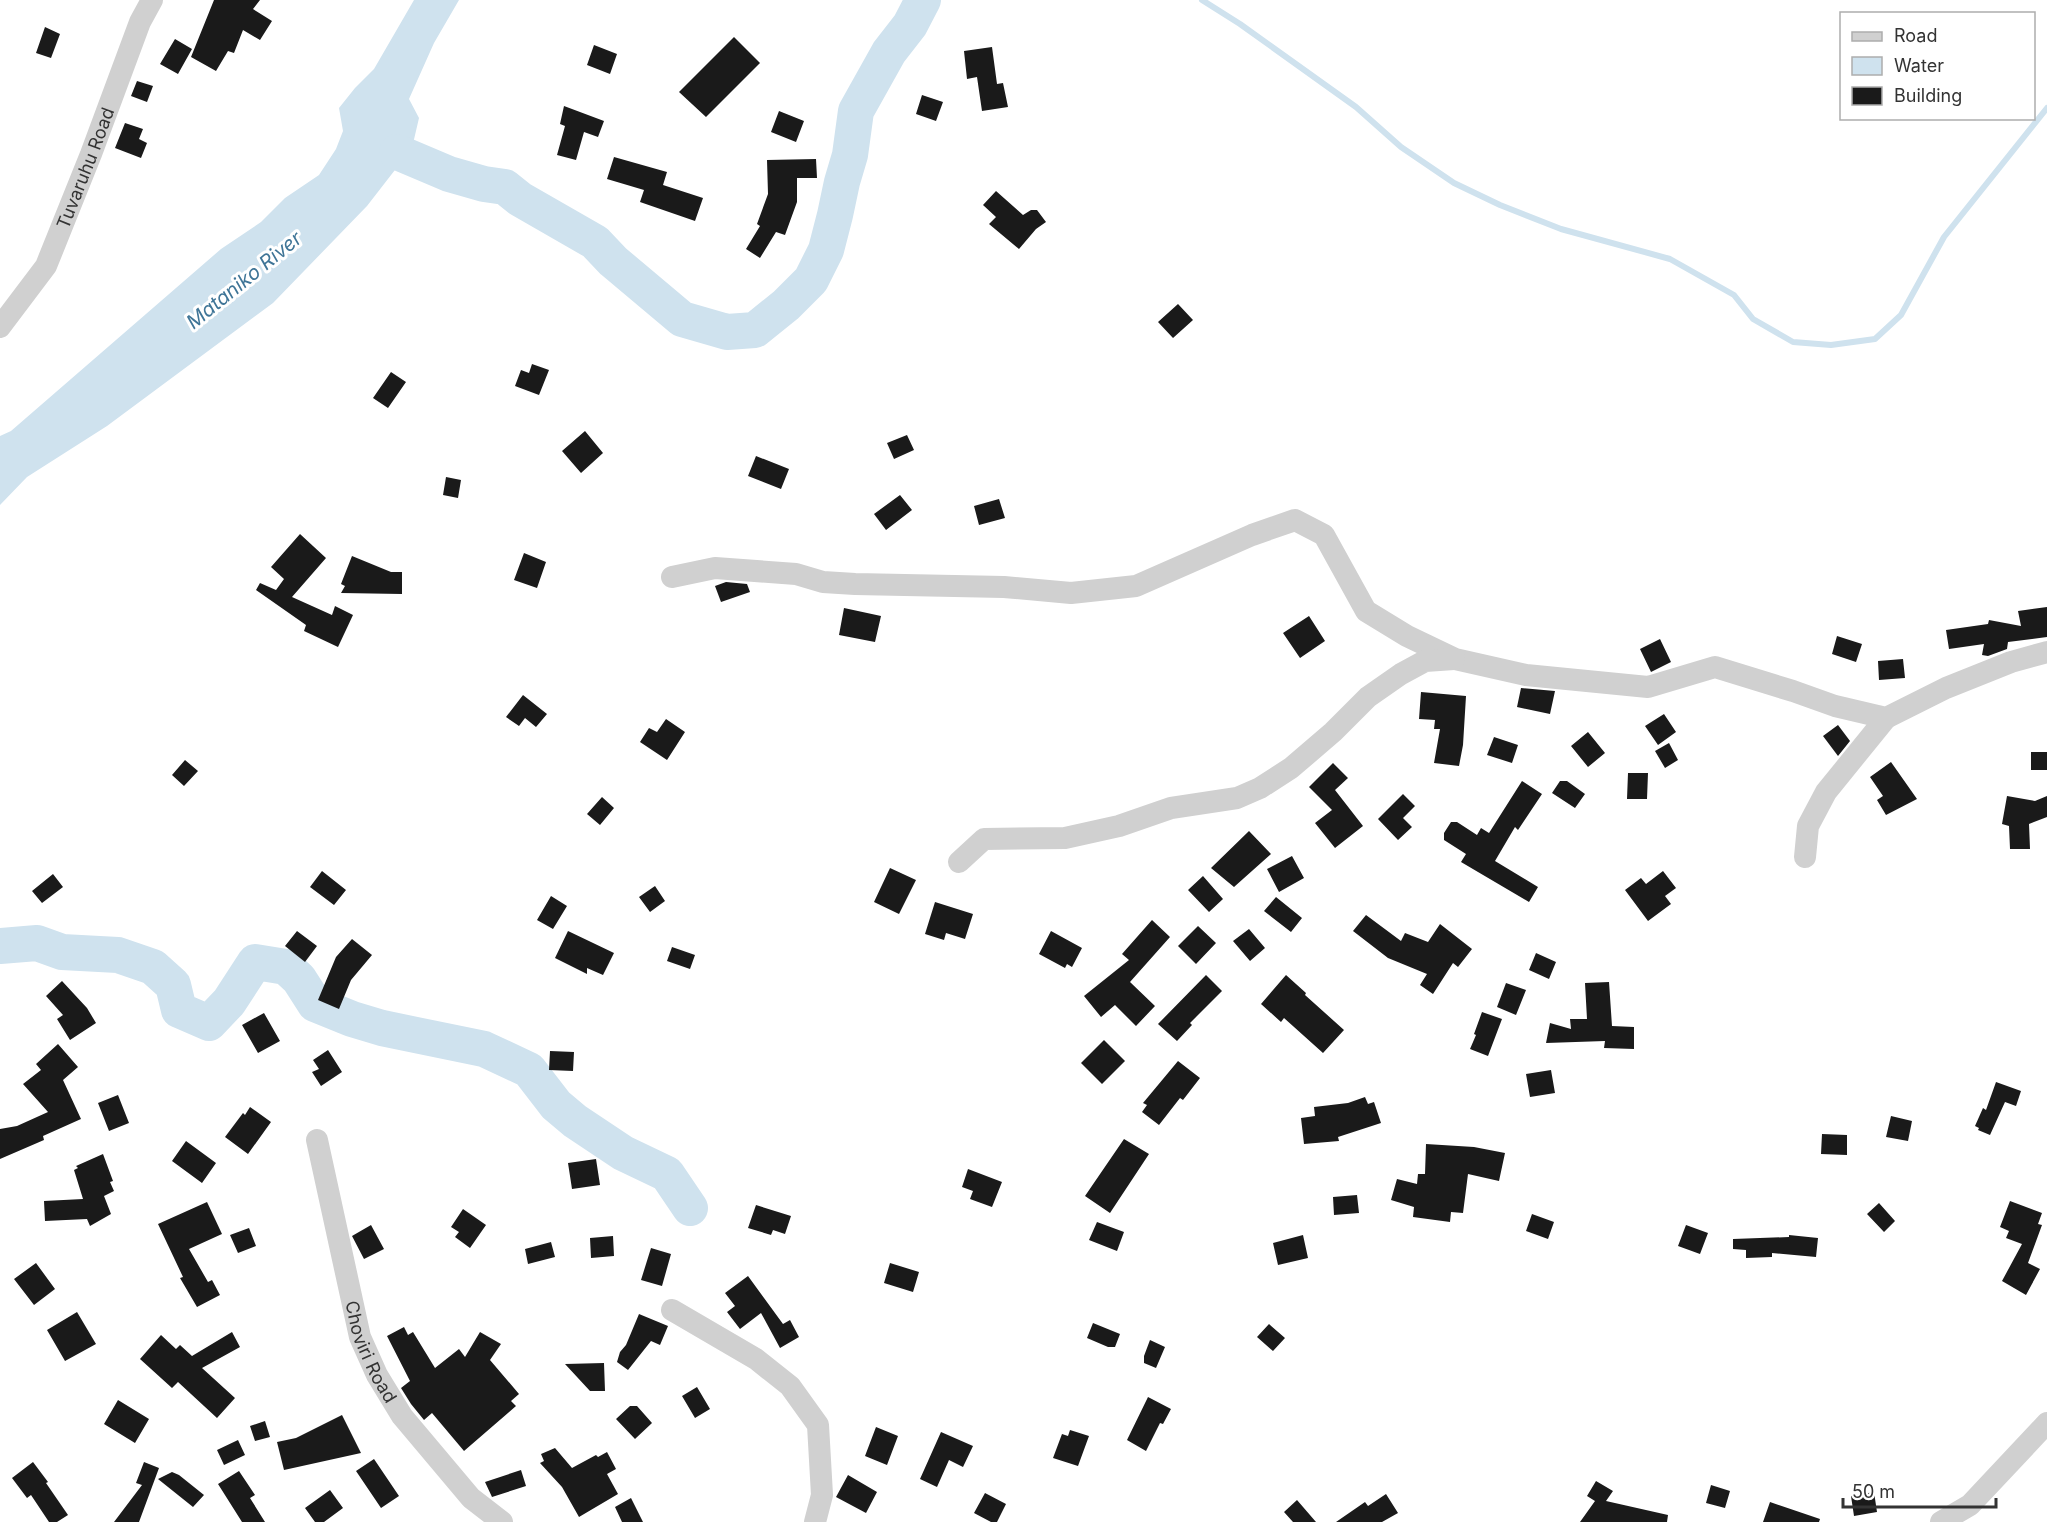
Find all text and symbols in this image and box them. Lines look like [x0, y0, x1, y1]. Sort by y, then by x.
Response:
legend [1840, 12, 2035, 120]
text: Road [1894, 25, 1937, 46]
text: Water [1894, 55, 1944, 76]
text: Building [1894, 85, 1962, 106]
street label: Tuvaruhu Road [52, 104, 118, 231]
water label: Mataniko River [181, 226, 307, 334]
street label: Choviri Road [342, 1299, 402, 1406]
scale bar [1843, 1471, 1996, 1509]
text: 50 m [1852, 1481, 1895, 1502]

